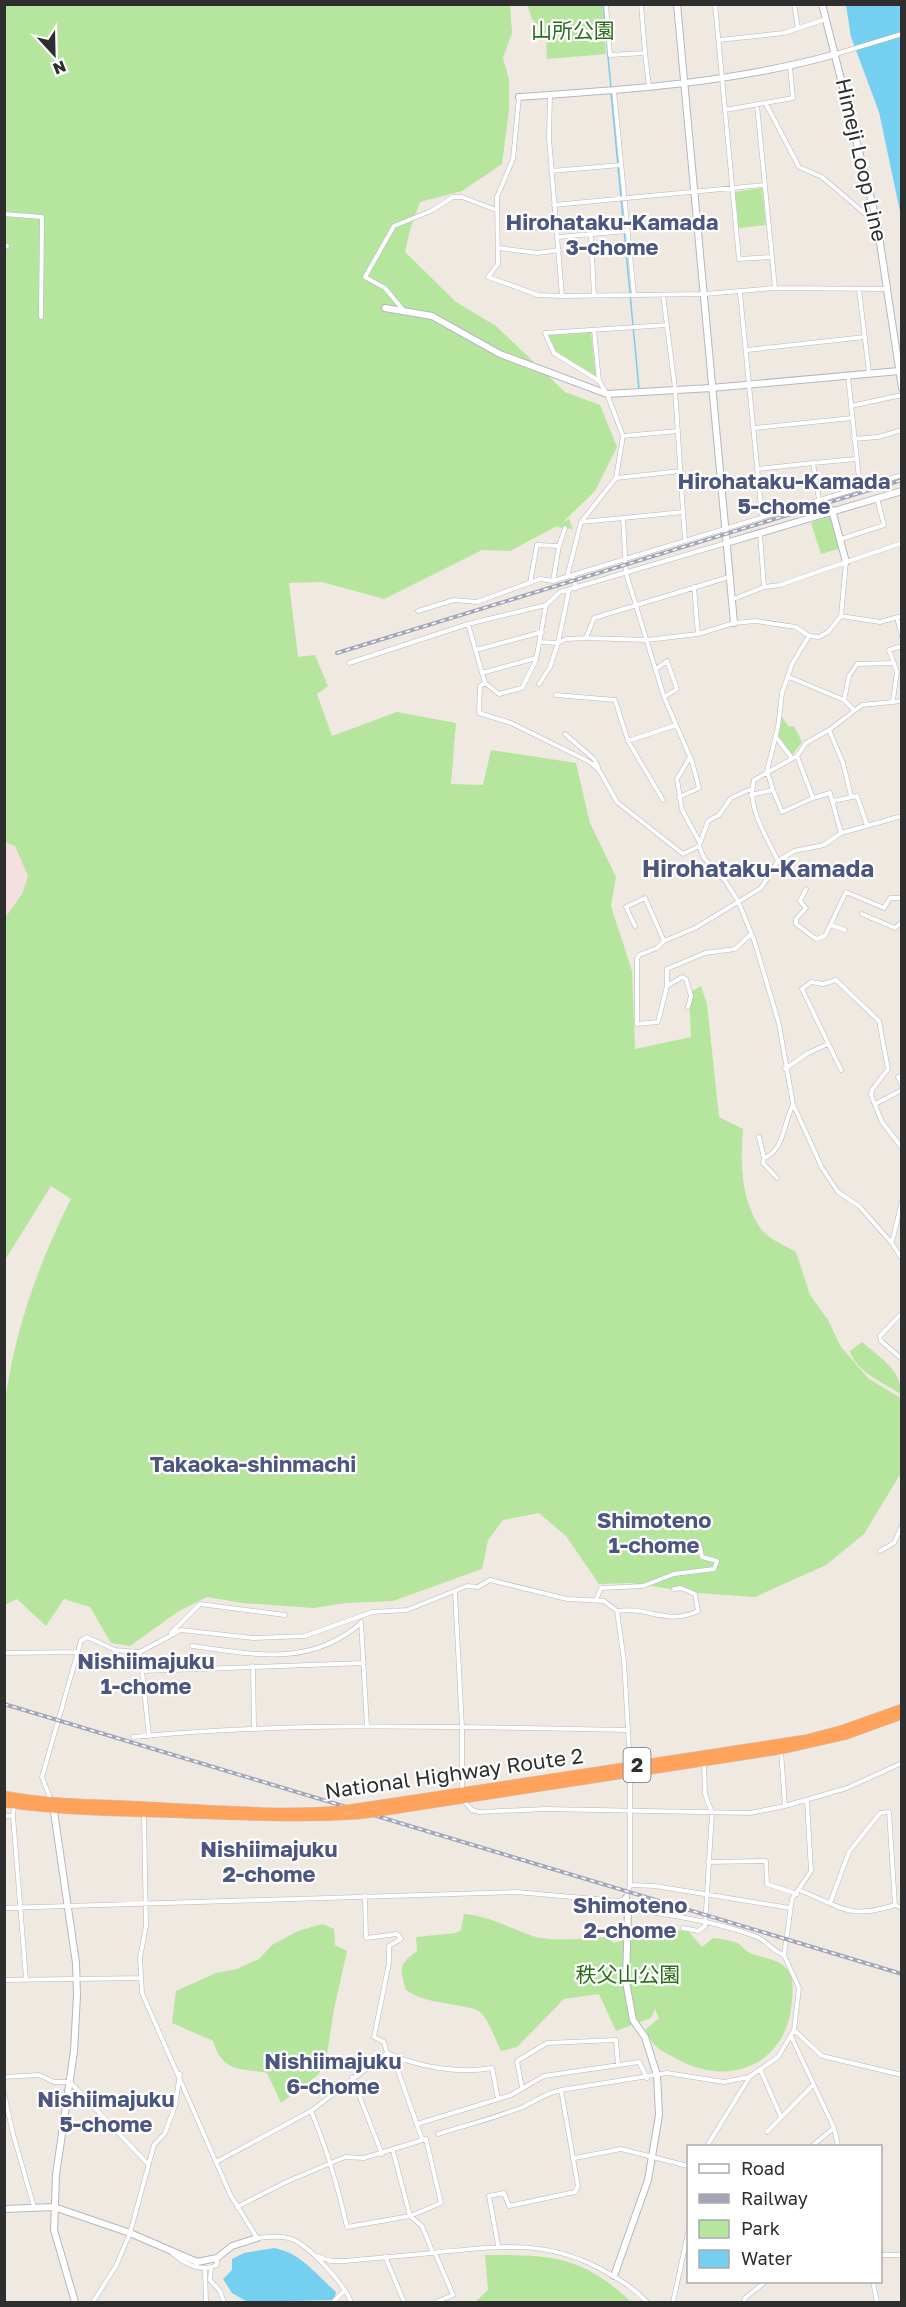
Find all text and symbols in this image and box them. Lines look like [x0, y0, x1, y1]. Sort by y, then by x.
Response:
park label: 山所公園 [531, 17, 615, 43]
north arrow [24, 24, 84, 84]
text: N [50, 56, 69, 79]
street label: Himeji Loop Line [831, 76, 893, 244]
district label: Hirohataku-Kamada 3-chome [506, 208, 718, 260]
district label: Hirohataku-Kamada 5-chome [678, 467, 890, 519]
district label: Hirohataku-Kamada [642, 853, 874, 882]
district label: Takaoka-shinmachi [150, 1450, 356, 1477]
district label: Shimoteno 1-chome [597, 1506, 711, 1558]
district label: Nishiimajuku 1-chome [77, 1647, 215, 1699]
street label: National Highway Route 2 [323, 1742, 585, 1804]
road number: 2 [624, 1748, 650, 1782]
district label: Nishiimajuku 2-chome [200, 1835, 338, 1887]
district label: Shimoteno 2-chome [573, 1891, 687, 1943]
park label: 秩父山公園 [576, 1961, 681, 1987]
district label: Nishiimajuku 6-chome [264, 2047, 402, 2099]
district label: Nishiimajuku 5-chome [37, 2085, 175, 2137]
legend [687, 2145, 882, 2283]
text: Road [741, 2157, 785, 2179]
text: Railway [741, 2187, 808, 2209]
text: Park [741, 2217, 780, 2239]
text: Water [741, 2247, 792, 2269]

